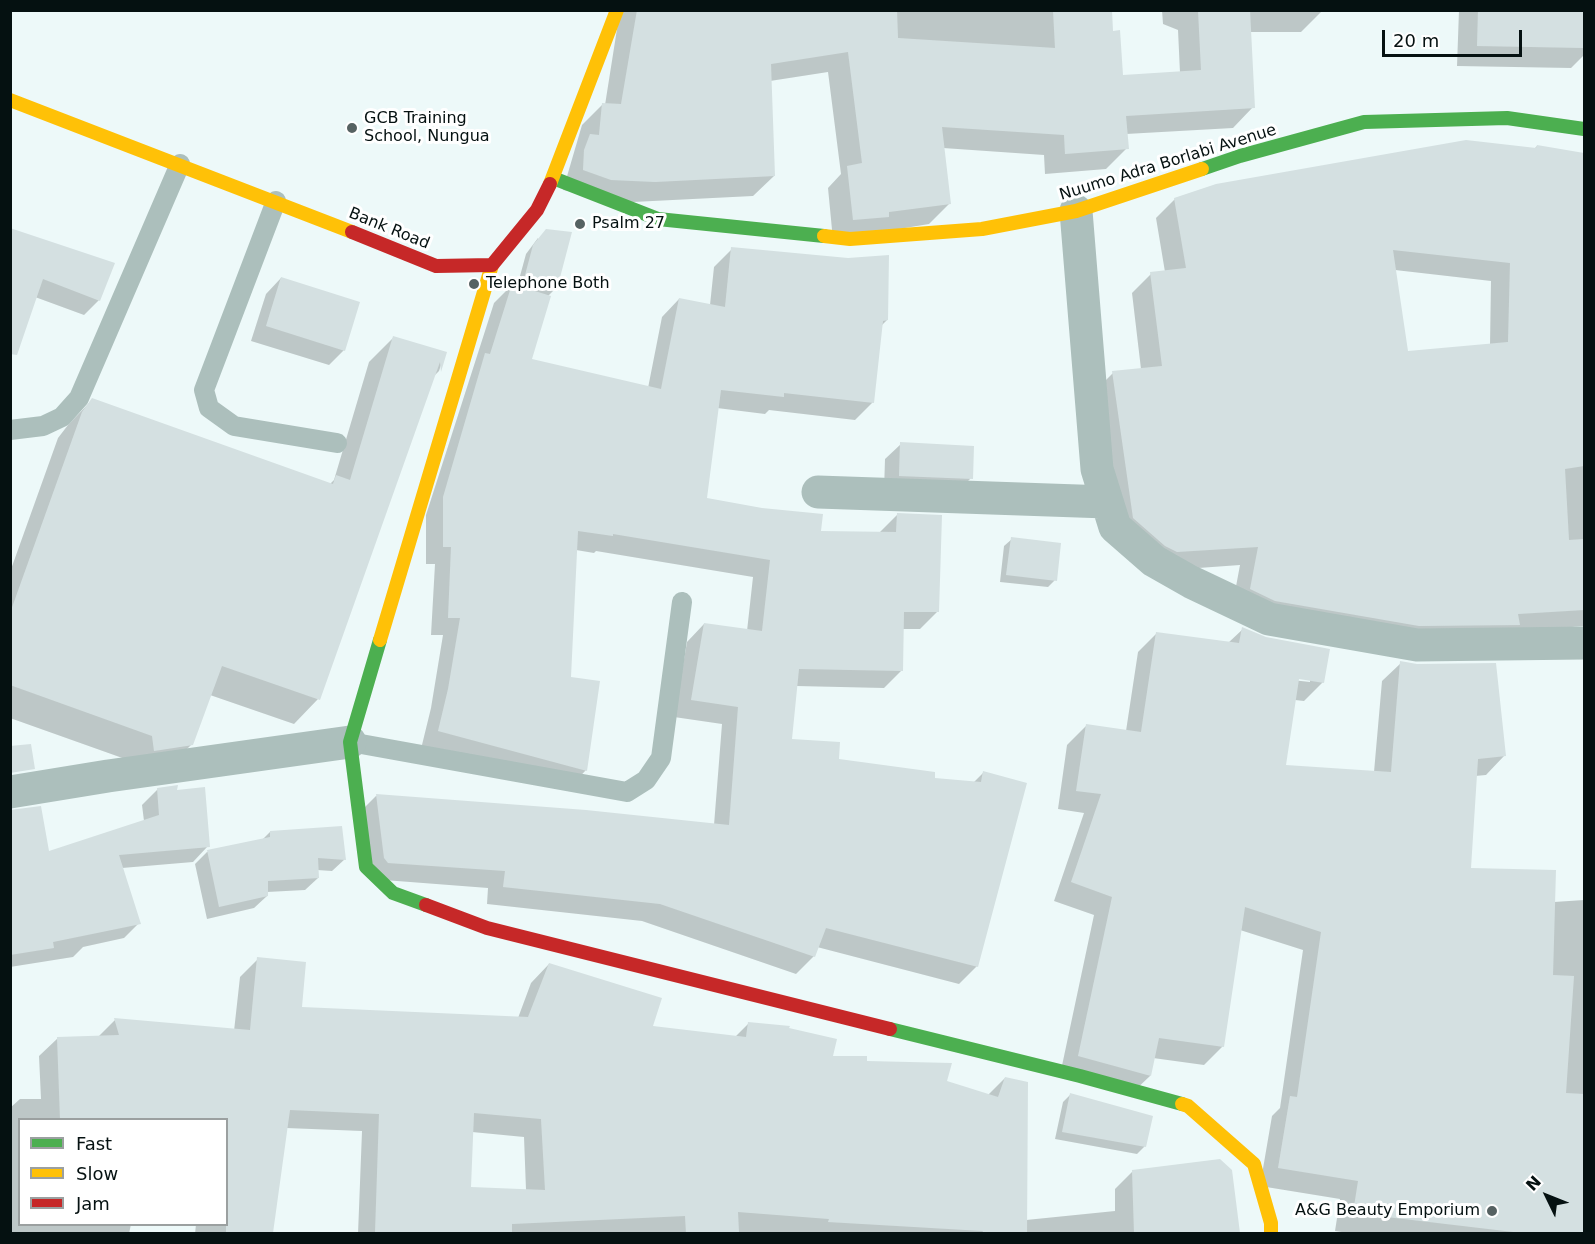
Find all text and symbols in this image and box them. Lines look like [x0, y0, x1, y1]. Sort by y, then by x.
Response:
scale bar [1385, 18, 1524, 56]
text: 20 m [1393, 30, 1439, 51]
place label: GCB Training School, Nungua [364, 109, 490, 147]
marker: GCB Training School, Nungua [345, 121, 359, 135]
street label: Nuumo Adra Borlabi Avenue [1057, 121, 1279, 205]
street label: Bank Road [346, 204, 432, 254]
place label: Psalm 27 [592, 214, 665, 234]
marker: Psalm 27 [573, 217, 587, 231]
place label: Telephone Both [486, 274, 610, 294]
marker: Telephone Both [467, 277, 481, 291]
legend [18, 1118, 228, 1226]
text: Fast [76, 1133, 112, 1154]
text: Slow [76, 1163, 118, 1184]
north arrow [1517, 1166, 1577, 1226]
text: N [1522, 1172, 1545, 1195]
text: Jam [76, 1193, 110, 1214]
place label: A&G Beauty Emporium [1295, 1201, 1480, 1221]
marker: A&G Beauty Emporium [1485, 1204, 1499, 1218]

